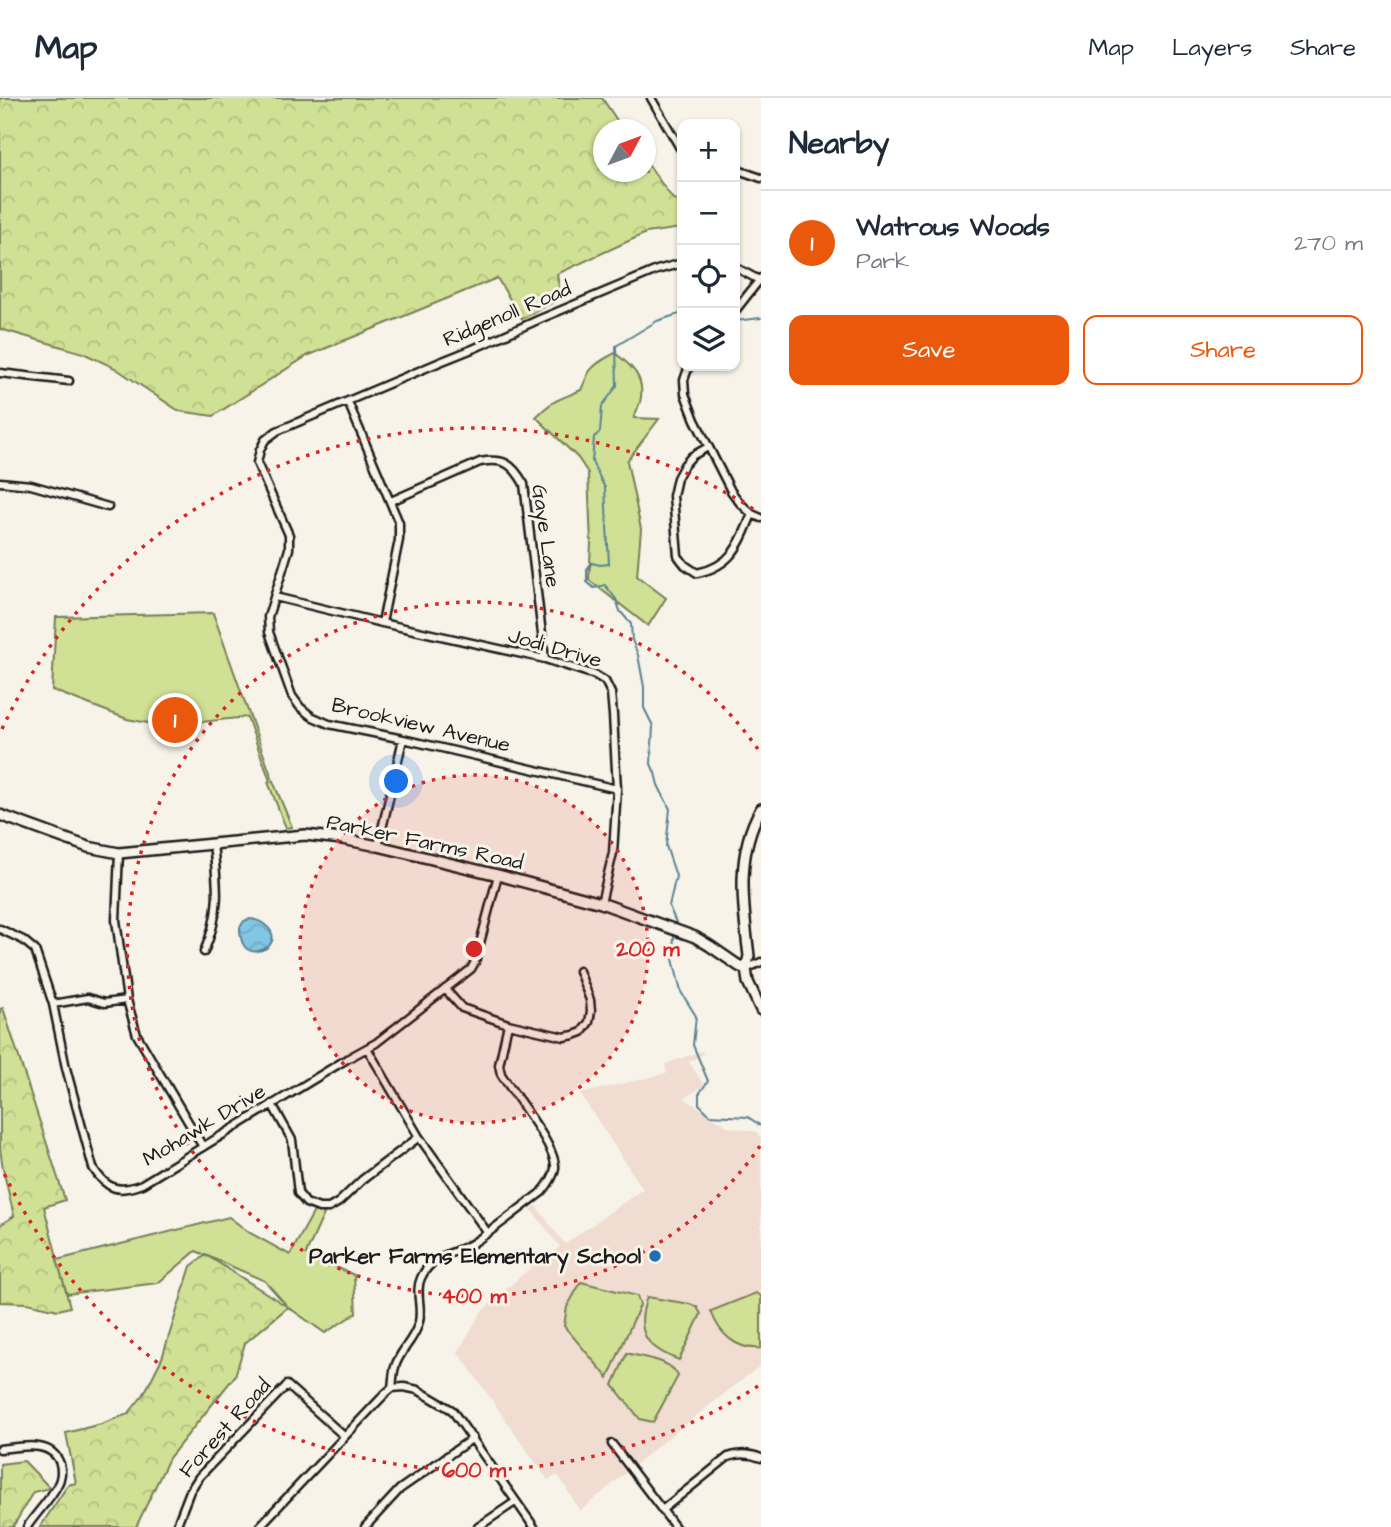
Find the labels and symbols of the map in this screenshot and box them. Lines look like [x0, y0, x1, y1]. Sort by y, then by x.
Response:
north arrow [593, 119, 656, 182]
street label: Ridgenoll Road [438, 274, 577, 356]
street label: Gaye Lane [522, 483, 568, 590]
street label: Jodi Drive [505, 621, 605, 675]
street label: Brookview Avenue [329, 690, 513, 760]
pin: 1 [152, 694, 198, 746]
your location [379, 764, 413, 798]
street label: Parker Farms Road [324, 807, 526, 877]
text: 200 m [615, 935, 680, 964]
centre of rings [462, 937, 486, 961]
street label: Mohawk Drive [137, 1077, 271, 1173]
place label: Parker Farms Elementary School [309, 1242, 642, 1274]
marker: Parker Farms Elementary School [647, 1248, 663, 1264]
text: 400 m [441, 1282, 507, 1311]
street label: Forest Road [172, 1372, 278, 1484]
text: 600 m [442, 1456, 507, 1485]

